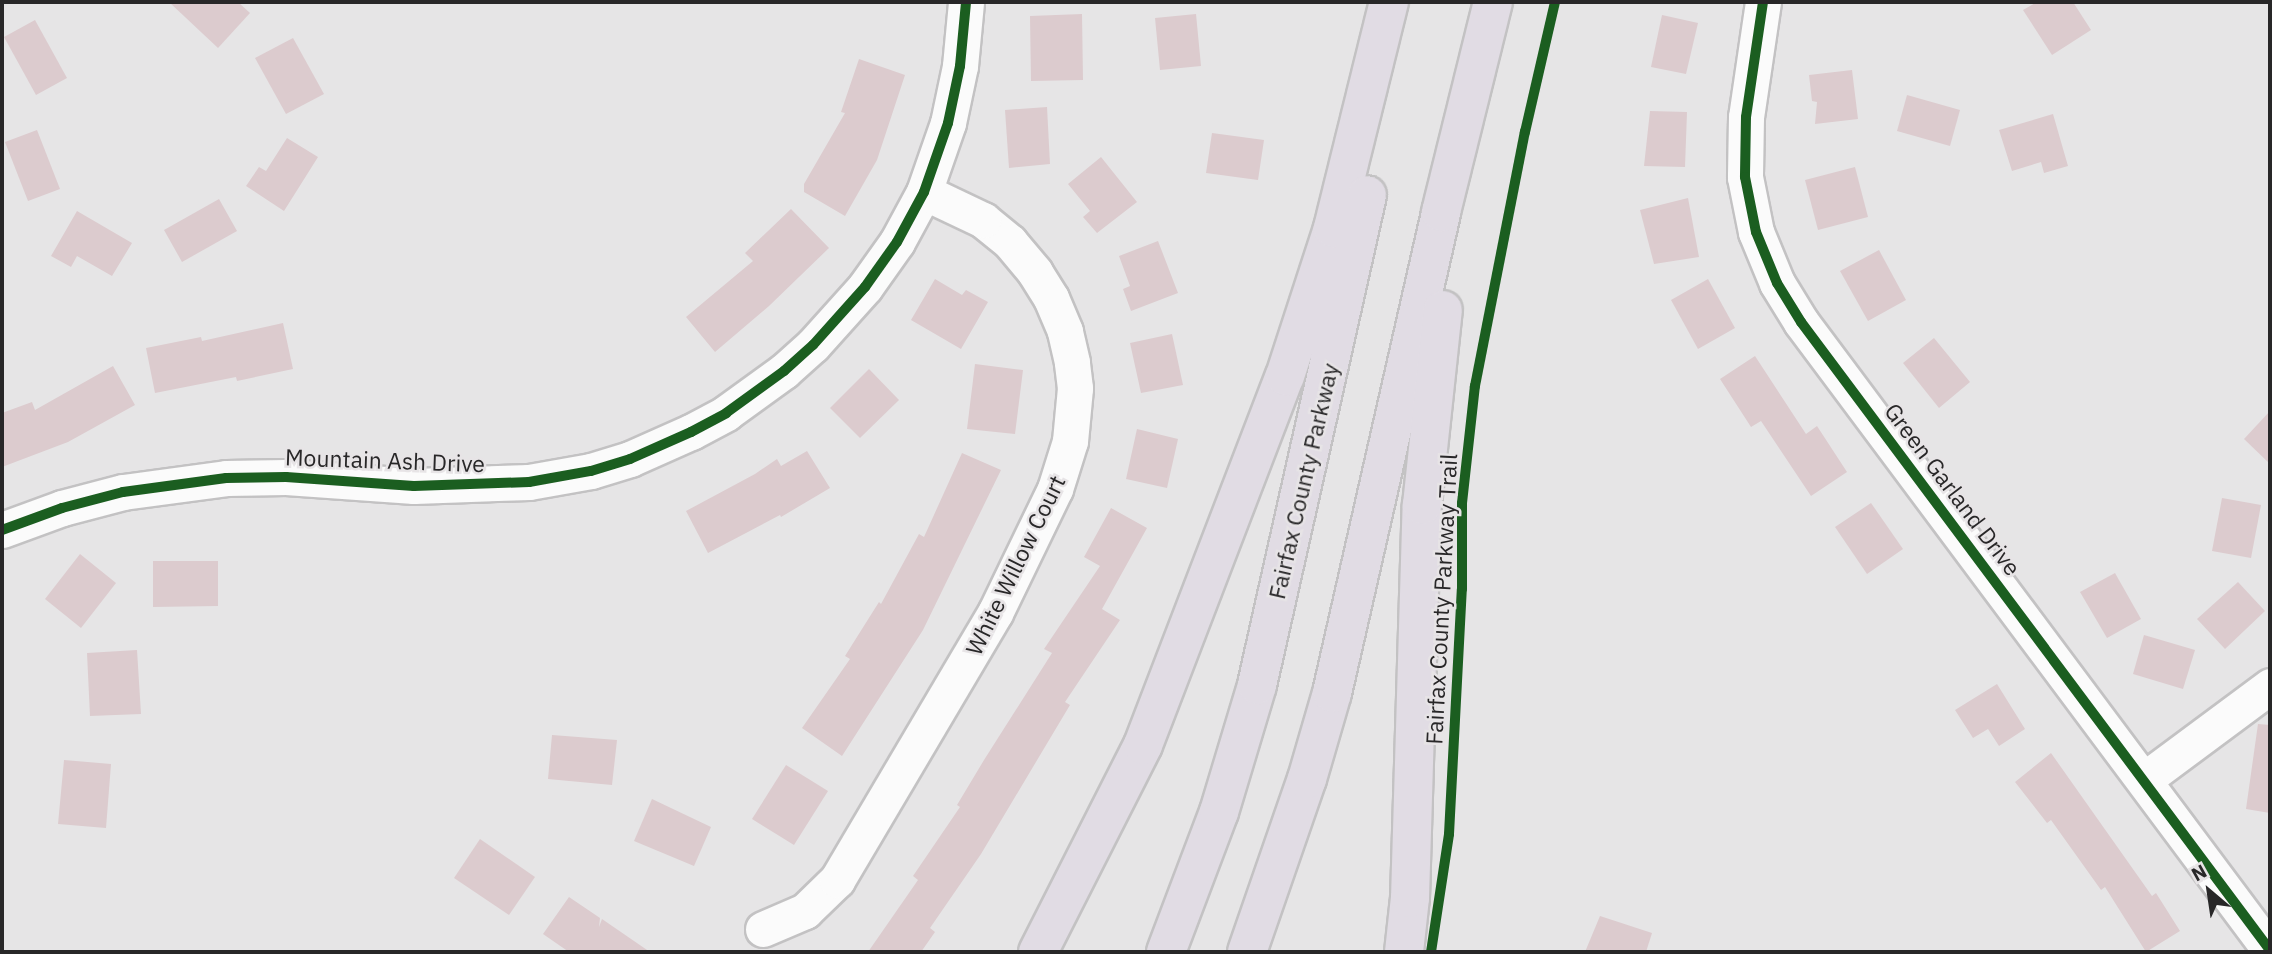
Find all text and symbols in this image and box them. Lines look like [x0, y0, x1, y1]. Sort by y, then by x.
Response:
street label: Fairfax County Parkway [1262, 360, 1344, 602]
street label: Green Garland Drive [1879, 397, 2027, 581]
street label: Mountain Ash Drive [285, 443, 485, 477]
street label: Fairfax County Parkway Trail [1420, 453, 1462, 745]
street label: White Willow Court [959, 471, 1071, 659]
north arrow [2174, 856, 2244, 926]
text: N [2187, 859, 2211, 886]

